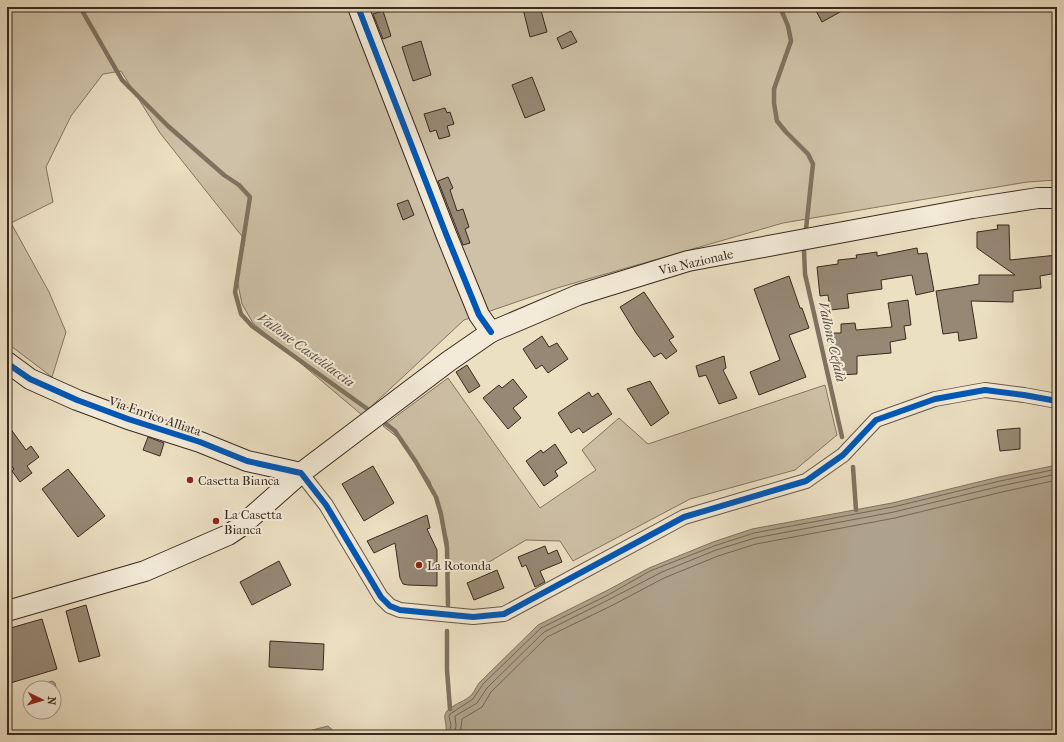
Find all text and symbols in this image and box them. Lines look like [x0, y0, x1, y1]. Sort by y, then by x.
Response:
street label: Via Nazionale [656, 246, 735, 278]
water label: Vallone Cefalà [814, 300, 850, 384]
water label: Vallone Casteldaccia [254, 309, 358, 391]
street label: Via Enrico Alliata [106, 393, 204, 439]
place label: Casetta Bianca [198, 473, 281, 488]
marker: Casetta Bianca [185, 475, 195, 485]
place label: La Casetta Bianca [224, 507, 283, 537]
marker: La Casetta Bianca [211, 516, 221, 526]
place label: La Rotonda [427, 558, 492, 573]
marker: La Rotonda [414, 560, 424, 570]
north arrow [22, 680, 62, 720]
text: N [45, 696, 58, 706]

